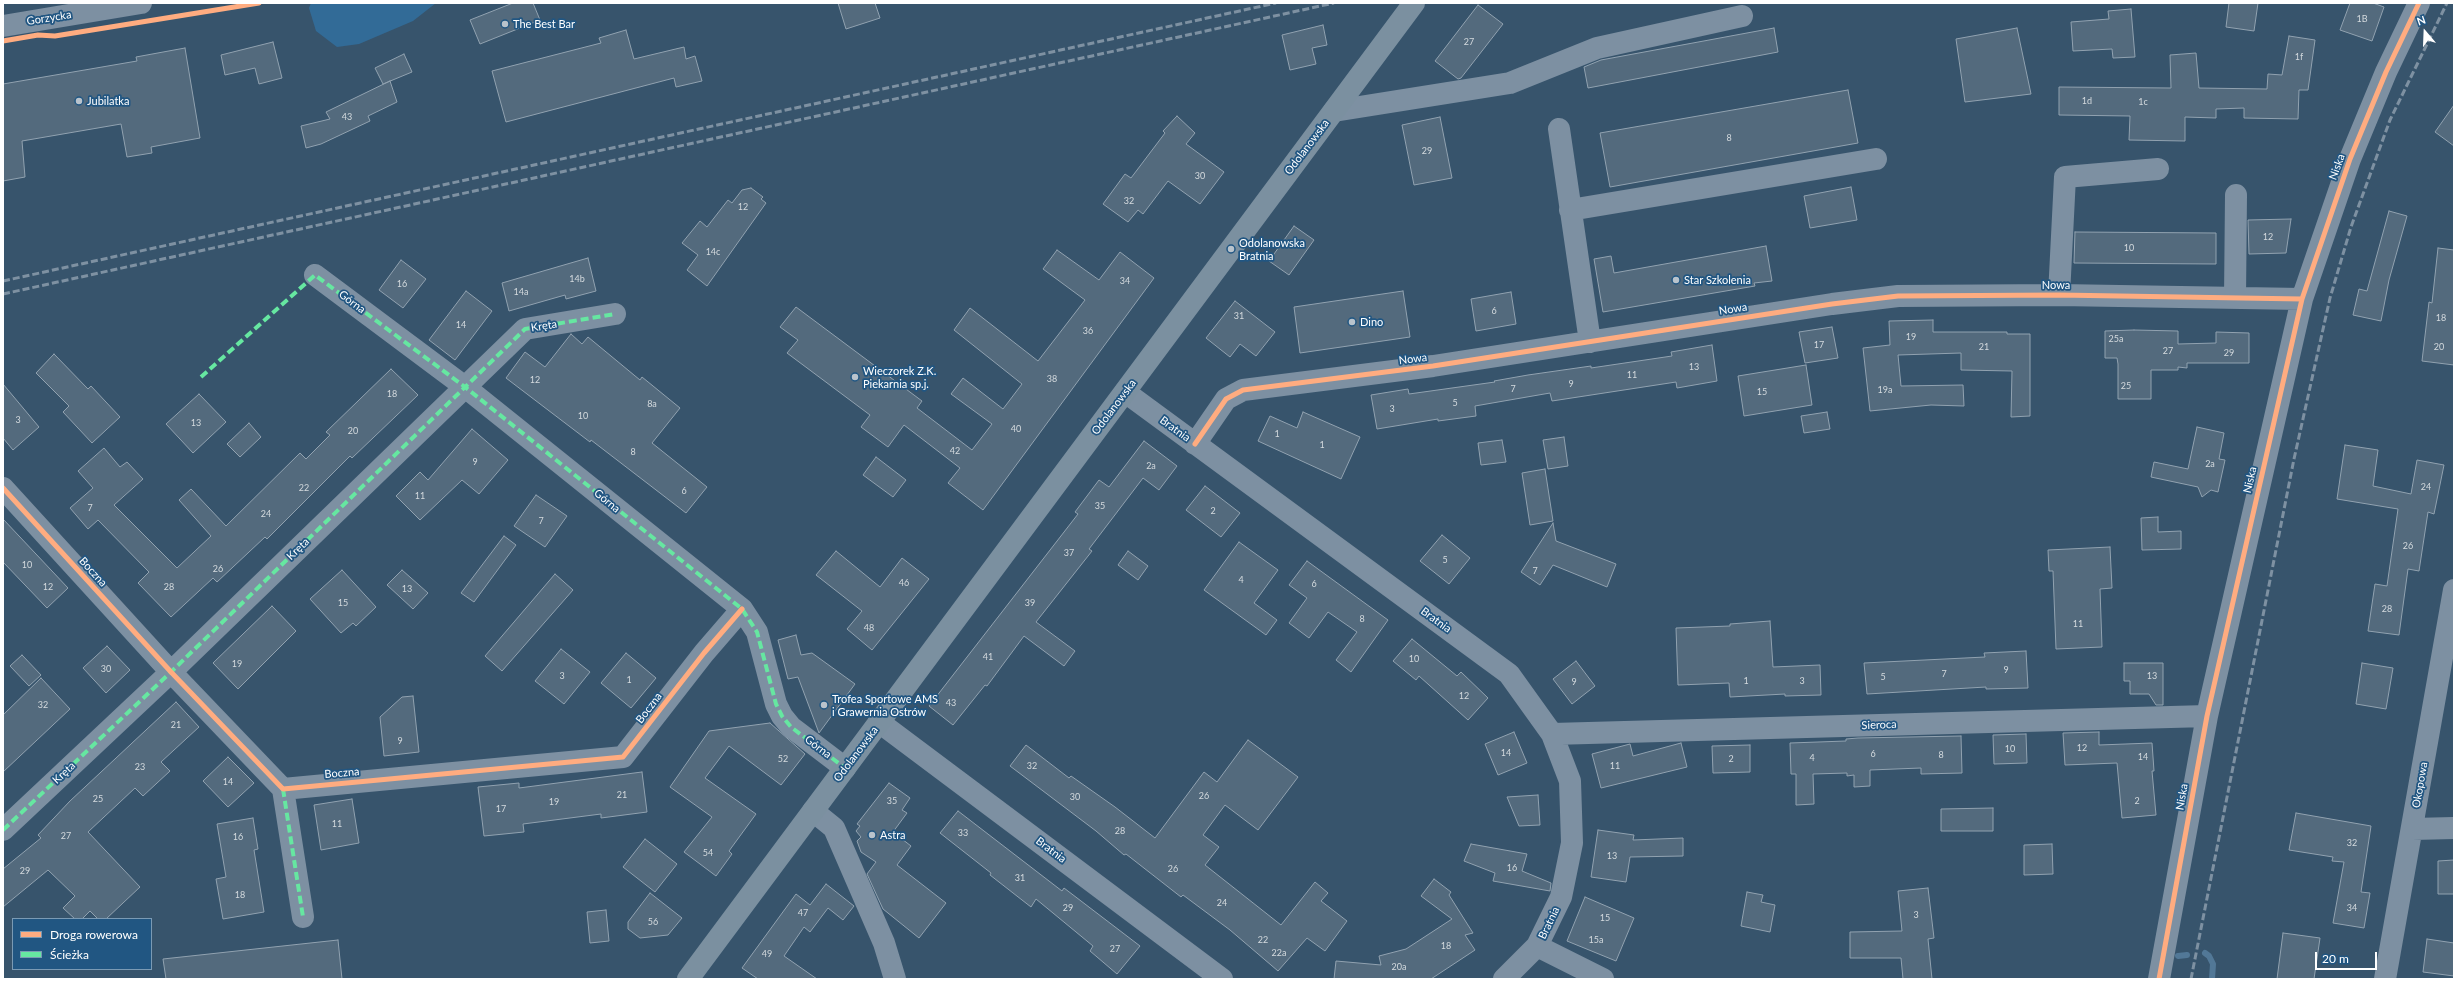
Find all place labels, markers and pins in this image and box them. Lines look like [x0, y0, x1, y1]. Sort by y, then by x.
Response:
place label: The Best Bar [513, 17, 575, 31]
marker: The Best Bar [500, 19, 510, 29]
place label: Jubilatka [87, 94, 129, 108]
marker: Jubilatka [74, 96, 84, 106]
place label: Odolanowska Bratnia [1239, 236, 1305, 262]
marker: Odolanowska Bratnia [1226, 244, 1236, 254]
place label: Star Szkolenia [1684, 273, 1751, 287]
marker: Star Szkolenia [1671, 275, 1681, 285]
place label: Dino [1360, 315, 1383, 329]
marker: Dino [1347, 317, 1357, 327]
place label: Wieczorek Z.K. Piekarnia sp.j. [863, 364, 936, 390]
marker: Wieczorek Z.K. Piekarnia sp.j. [850, 372, 860, 382]
place label: Trofea Sportowe AMS i Grawernia Ostrów [832, 692, 938, 718]
marker: Trofea Sportowe AMS i Grawernia Ostrów [819, 700, 829, 710]
place label: Astra [880, 828, 906, 842]
marker: Astra [867, 830, 877, 840]

